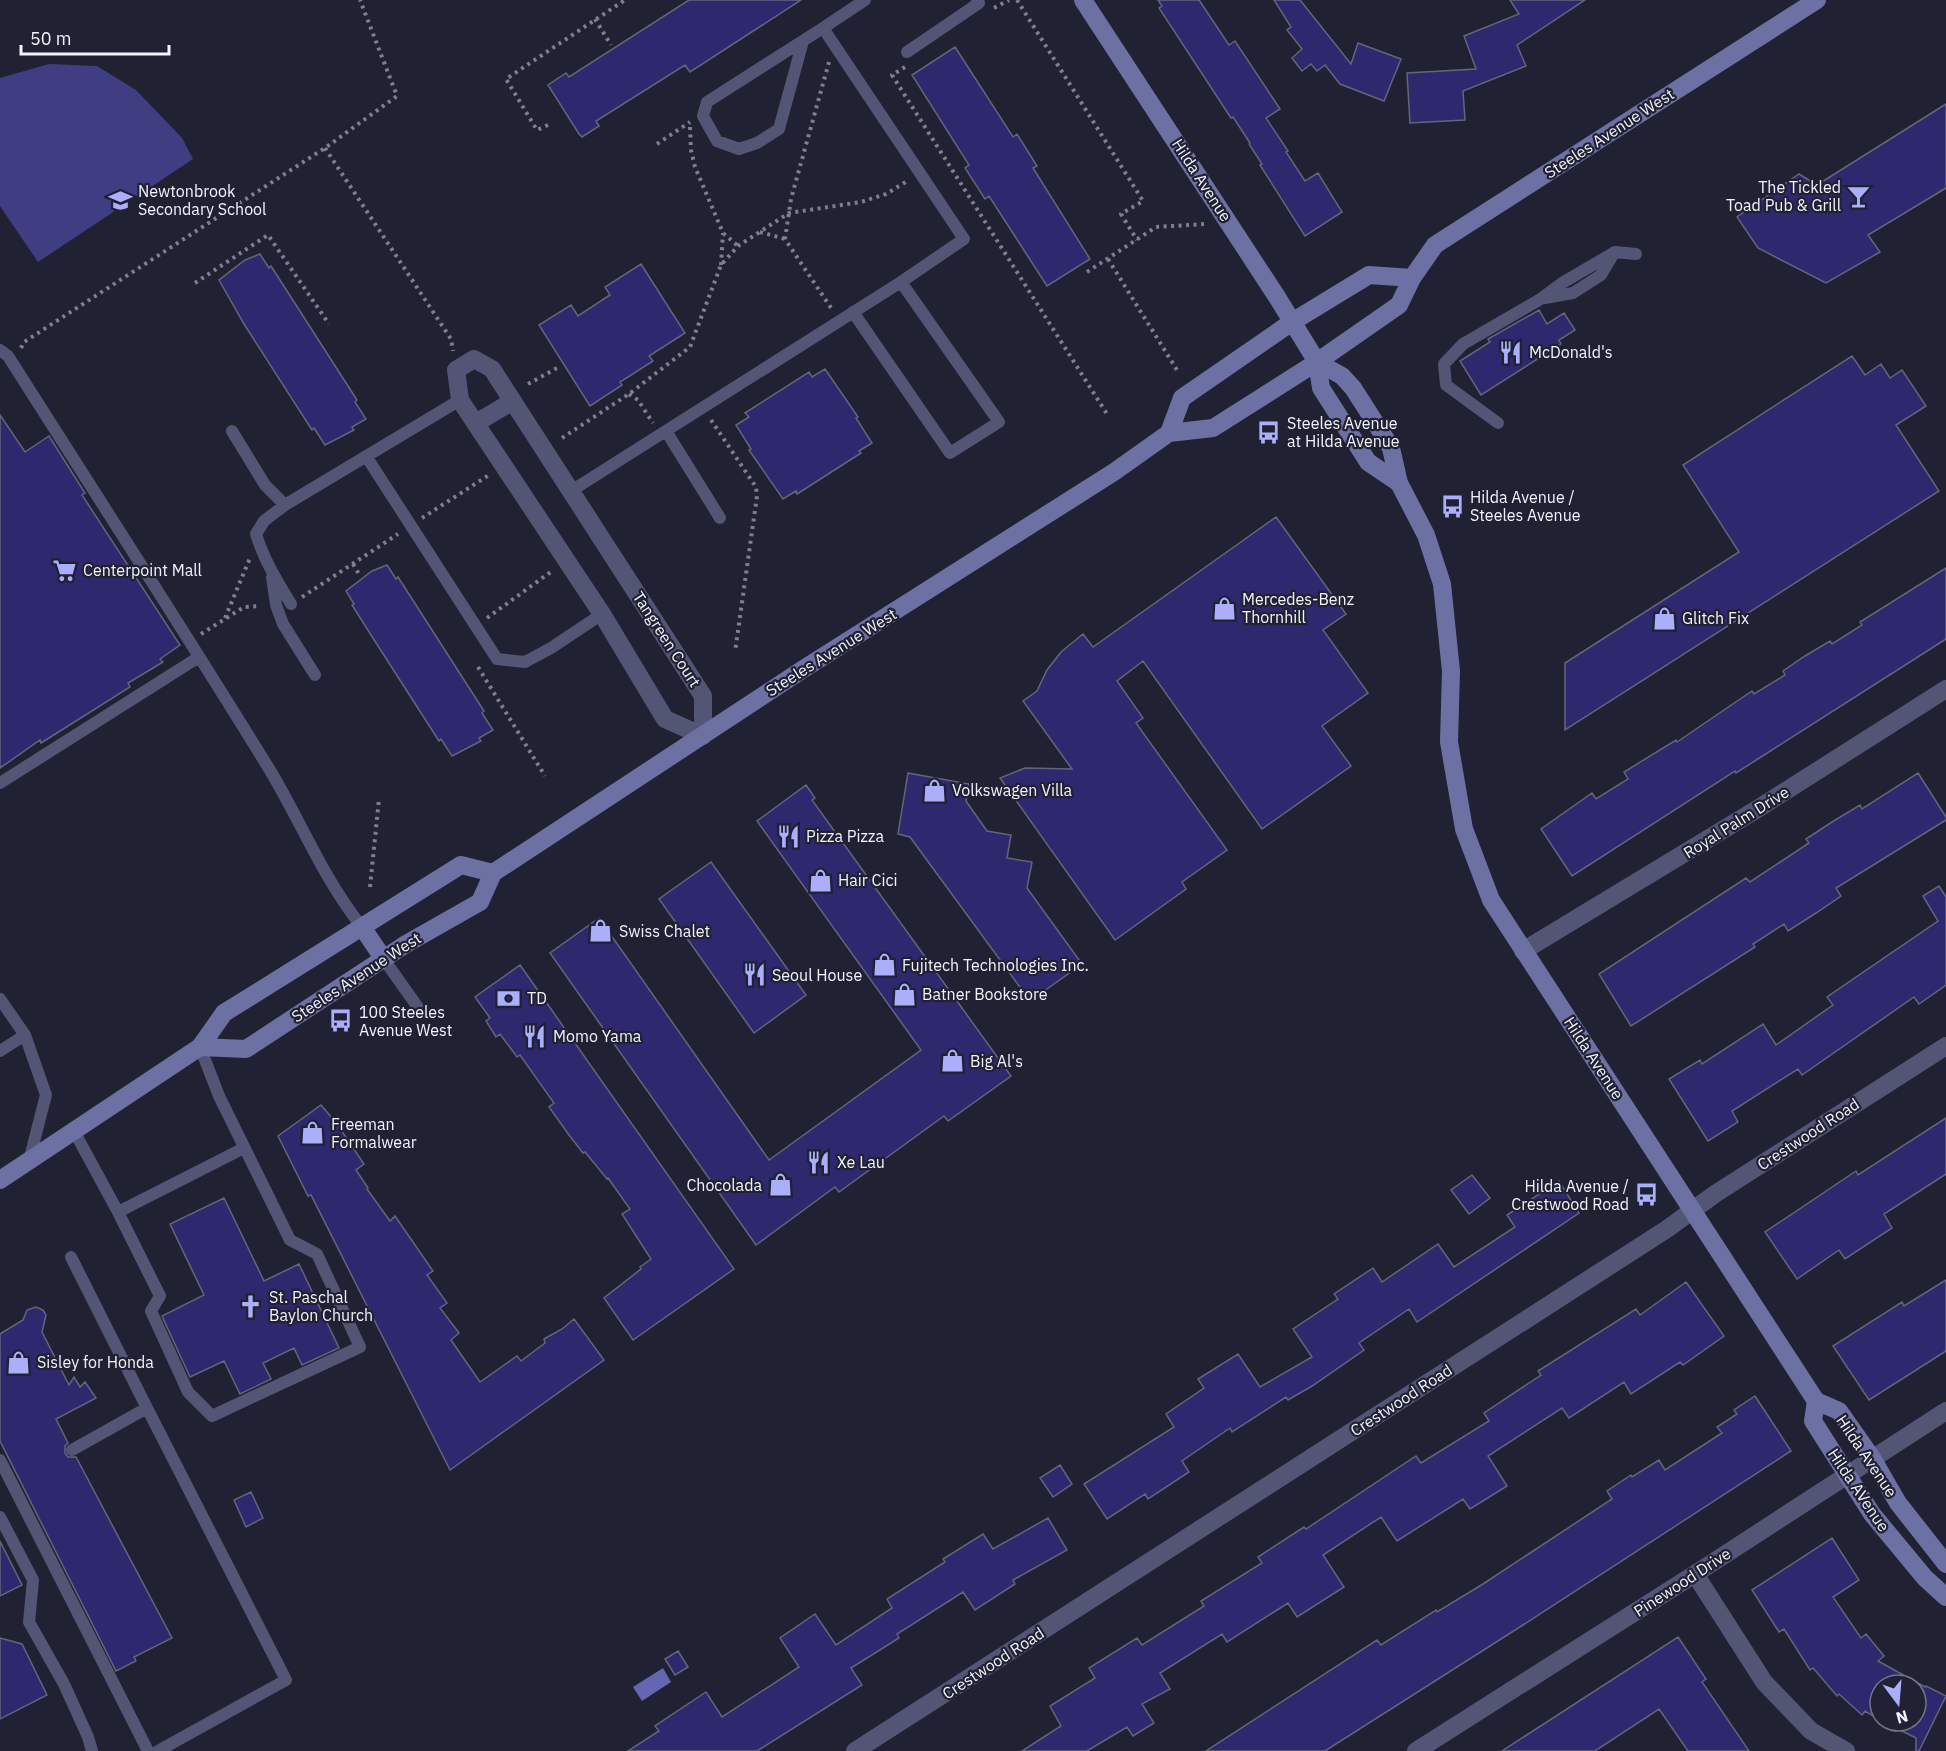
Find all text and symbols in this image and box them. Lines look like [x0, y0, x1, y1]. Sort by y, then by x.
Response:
scale bar [21, 18, 170, 56]
text: 50 m [30, 27, 72, 50]
street label: Steeles Avenue West [1540, 84, 1678, 182]
street label: Hilda Avenue [1168, 135, 1236, 225]
place label: The Tickled Toad Pub & Grill [1726, 177, 1841, 215]
place label: Newtonbrook Secondary School [138, 181, 266, 219]
bar icon: The Tickled Toad Pub & Grill [1846, 183, 1872, 209]
school or university icon: Newtonbrook Secondary School [107, 187, 133, 213]
restaurant icon: McDonald's [1498, 339, 1524, 365]
place label: McDonald's [1529, 342, 1613, 362]
place label: Steeles Avenue at Hilda Avenue [1287, 413, 1400, 451]
bus stop icon: Steeles Avenue at Hilda Avenue [1256, 419, 1282, 445]
place label: Hilda Avenue / Steeles Avenue [1470, 487, 1581, 525]
bus stop icon: Hilda Avenue / Steeles Avenue [1439, 493, 1465, 519]
supermarket icon: Centerpoint Mall [52, 557, 78, 583]
place label: Centerpoint Mall [83, 560, 202, 580]
street label: Tangreen Court [629, 587, 705, 691]
place label: Mercedes-Benz Thornhill [1242, 589, 1354, 627]
shop icon: Mercedes-Benz Thornhill [1211, 595, 1237, 621]
street label: Steeles Avenue West [762, 604, 900, 700]
shop icon: Glitch Fix [1651, 605, 1677, 631]
place label: Glitch Fix [1682, 608, 1749, 628]
shop icon: Volkswagen Villa [921, 777, 947, 803]
place label: Volkswagen Villa [952, 780, 1073, 800]
street label: Royal Palm Drive [1680, 781, 1793, 862]
restaurant icon: Pizza Pizza [775, 823, 801, 849]
place label: Pizza Pizza [806, 826, 884, 846]
shop icon: Hair Cici [807, 867, 833, 893]
place label: Hair Cici [838, 870, 898, 890]
shop icon: Swiss Chalet [588, 918, 614, 944]
place label: Swiss Chalet [619, 921, 710, 941]
street label: Steeles Avenue West [287, 928, 425, 1026]
shop icon: Fujitech Technologies Inc. [871, 952, 897, 978]
place label: Fujitech Technologies Inc. [902, 955, 1089, 975]
restaurant icon: Seoul House [741, 962, 767, 988]
place label: Seoul House [772, 965, 862, 985]
shop icon: Batner Bookstore [891, 981, 917, 1007]
place label: Batner Bookstore [922, 984, 1048, 1004]
bank icon: TD [496, 985, 522, 1011]
place label: TD [527, 988, 547, 1008]
place label: 100 Steeles Avenue West [359, 1002, 452, 1040]
bus stop icon: 100 Steeles Avenue West [328, 1008, 354, 1034]
street label: Hilda Avenue [1560, 1013, 1628, 1103]
restaurant icon: Momo Yama [522, 1023, 548, 1049]
place label: Momo Yama [553, 1026, 642, 1046]
shop icon: Big Al's [939, 1048, 965, 1074]
place label: Big Al's [970, 1051, 1023, 1071]
street label: Crestwood Road [1753, 1094, 1863, 1174]
place label: Freeman Formalwear [331, 1114, 417, 1152]
shop icon: Freeman Formalwear [300, 1120, 326, 1146]
restaurant icon: Xe Lau [806, 1149, 832, 1175]
place label: Xe Lau [837, 1152, 885, 1172]
shop icon: Chocolada [767, 1172, 793, 1198]
place label: Chocolada [686, 1175, 762, 1195]
place label: Hilda Avenue / Crestwood Road [1511, 1176, 1629, 1214]
bus stop icon: Hilda Avenue / Crestwood Road [1634, 1182, 1660, 1208]
place label: St. Paschal Baylon Church [269, 1287, 373, 1325]
church icon: St. Paschal Baylon Church [238, 1293, 264, 1319]
shop icon: Sisley for Honda [6, 1349, 32, 1375]
place label: Sisley for Honda [37, 1352, 154, 1372]
street label: Crestwood Road [1346, 1360, 1456, 1440]
street label: Hilda Avenue [1832, 1411, 1902, 1501]
street label: Hilda AVenue [1824, 1445, 1894, 1536]
street label: Pinewood Drive [1630, 1543, 1735, 1621]
street label: Crestwood Road [938, 1623, 1048, 1703]
north arrow [1868, 1673, 1928, 1733]
text: N [1894, 1706, 1910, 1729]

